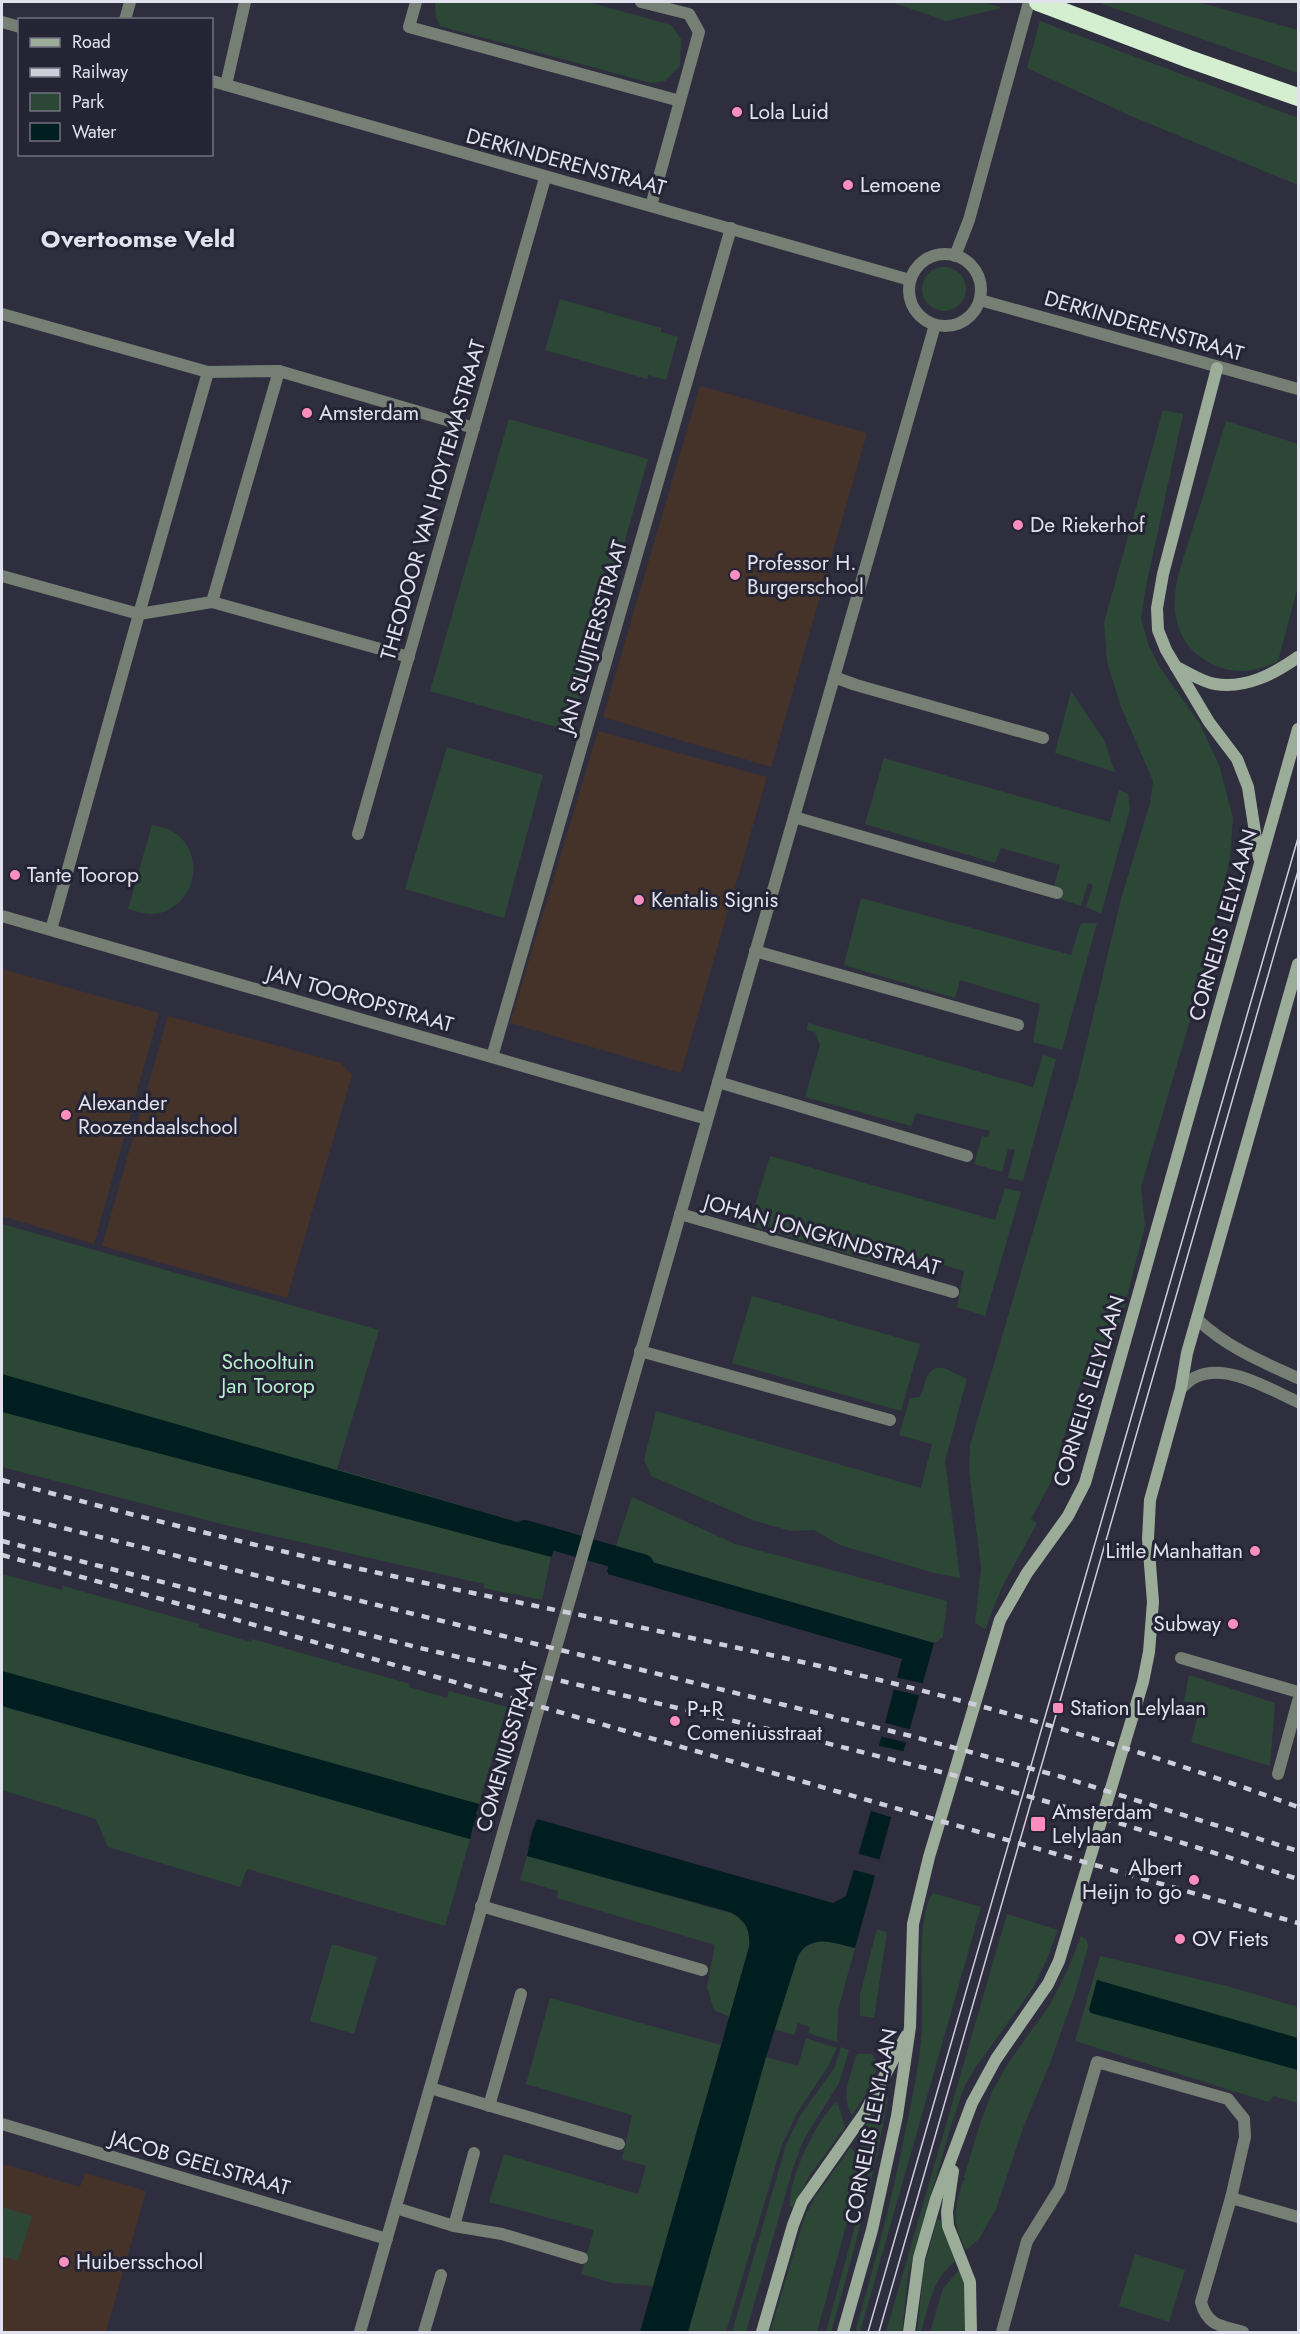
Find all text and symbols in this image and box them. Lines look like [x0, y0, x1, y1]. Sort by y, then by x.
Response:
legend [18, 18, 213, 156]
text: Road [72, 29, 111, 55]
text: Railway [72, 59, 128, 85]
text: Park [72, 89, 104, 115]
place label: Lola Luid [749, 97, 829, 127]
marker: Lola Luid [730, 105, 744, 119]
text: Water [72, 119, 117, 145]
street label: DERKINDERENSTRAAT [463, 121, 670, 203]
place label: Lemoene [860, 170, 941, 200]
marker: Lemoene [841, 178, 855, 192]
district label: Overtoomse Veld [41, 221, 235, 256]
street label: DERKINDERENSTRAAT [1041, 283, 1247, 369]
street label: THEODOOR VAN HOYTEMASTRAAT [373, 336, 493, 664]
place label: Amsterdam [319, 398, 419, 428]
marker: Amsterdam [300, 406, 314, 420]
place label: De Riekerhof [1030, 510, 1146, 540]
marker: De Riekerhof [1011, 518, 1025, 532]
street label: JAN SLUIJTERSSTRAAT [550, 537, 635, 740]
place label: Professor H. Burgerschool [747, 548, 864, 602]
marker: Professor H. Burgerschool [728, 568, 742, 582]
street label: CORNELIS LELYLAAN [1181, 825, 1265, 1025]
place label: Tante Toorop [27, 860, 139, 890]
marker: Tante Toorop [8, 868, 22, 882]
place label: Kentalis Signis [651, 885, 778, 915]
marker: Kentalis Signis [632, 893, 646, 907]
street label: JAN TOOROPSTRAAT [260, 957, 457, 1040]
place label: Alexander Roozendaalschool [78, 1088, 238, 1142]
marker: Alexander Roozendaalschool [59, 1108, 73, 1122]
street label: JOHAN JONGKINDSTRAAT [697, 1186, 944, 1283]
street label: CORNELIS LELYLAAN [1046, 1292, 1132, 1490]
park label: Schooltuin Jan Toorop [218, 1347, 315, 1401]
place label: Little Manhattan [1106, 1536, 1243, 1566]
marker: Little Manhattan [1248, 1544, 1262, 1558]
place label: Subway [1153, 1609, 1222, 1639]
marker: Subway [1226, 1617, 1240, 1631]
street label: COMENIUSSTRAAT [468, 1658, 546, 1835]
place label: Station Lelylaan [1070, 1693, 1206, 1723]
place label: P+R Comeniusstraat [687, 1694, 822, 1748]
marker: Station Lelylaan [1051, 1701, 1065, 1715]
marker: P+R Comeniusstraat [668, 1714, 682, 1728]
place label: Amsterdam Lelylaan [1052, 1797, 1152, 1851]
marker: Amsterdam Lelylaan [1029, 1815, 1047, 1833]
place label: Albert Heijn to go [1082, 1853, 1182, 1907]
marker: Albert Heijn to go [1187, 1873, 1201, 1887]
place label: OV Fiets [1192, 1924, 1268, 1954]
marker: OV Fiets [1173, 1932, 1187, 1946]
street label: CORNELIS LELYLAAN [837, 2026, 905, 2226]
street label: JACOB GEELSTRAAT [104, 2122, 294, 2203]
place label: Huibersschool [76, 2247, 203, 2277]
marker: Huibersschool [57, 2255, 71, 2269]

